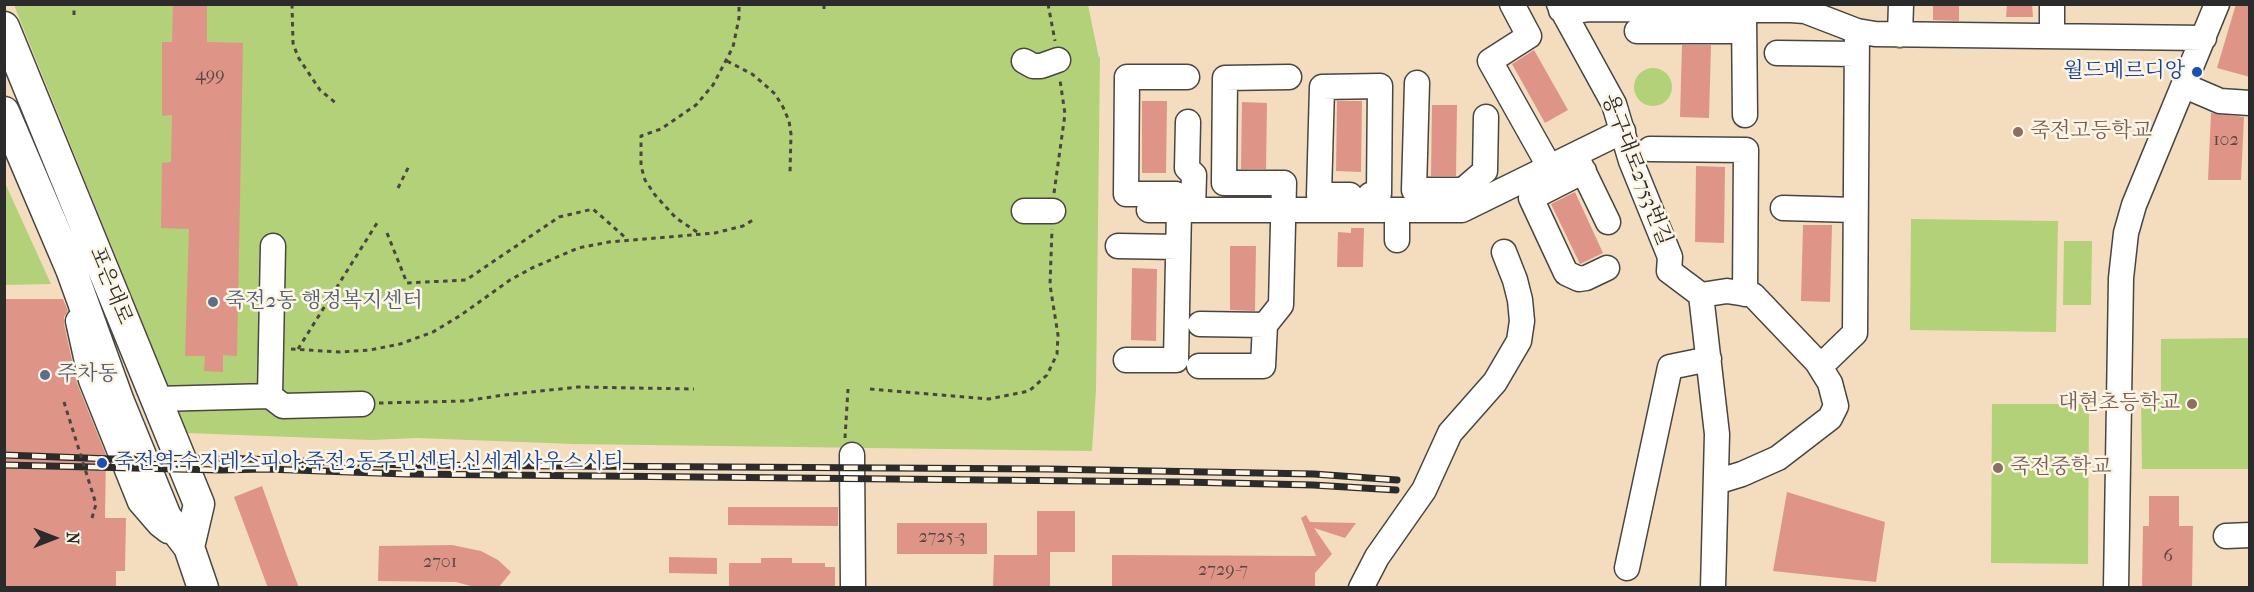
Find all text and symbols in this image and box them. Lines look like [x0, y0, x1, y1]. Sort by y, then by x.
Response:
place label: 월드메르디앙 [2063, 59, 2185, 85]
house number: 499 [195, 65, 225, 87]
marker: 월드메르디앙 [2190, 65, 2204, 79]
street label: 용구대로2753번길 [1596, 91, 1676, 249]
place label: 죽전고등학교 [2030, 119, 2152, 145]
marker: 죽전고등학교 [2011, 125, 2025, 139]
house number: 102 [2213, 130, 2239, 152]
street label: 포은대로 [83, 244, 137, 328]
place label: 죽전2동 행정복지센터 [225, 289, 423, 315]
marker: 죽전2동 행정복지센터 [206, 295, 220, 309]
place label: 주차동 [57, 362, 118, 388]
marker: 주차동 [38, 368, 52, 382]
place label: 대현초등학교 [2058, 391, 2180, 417]
marker: 대현초등학교 [2185, 397, 2199, 411]
place label: 죽전역.수지레스피아.죽전2동주민센터.신세계사우스시티 [114, 450, 624, 476]
place label: 죽전중학교 [2010, 455, 2111, 481]
marker: 죽전역.수지레스피아.죽전2동주민센터.신세계사우스시티 [95, 456, 109, 470]
marker: 죽전중학교 [1991, 461, 2005, 475]
north arrow [24, 508, 84, 568]
house number: 2725-3 [919, 527, 965, 549]
text: N [63, 532, 82, 544]
house number: 6 [2163, 546, 2173, 568]
house number: 2701 [423, 552, 457, 574]
house number: 2729-7 [1198, 560, 1248, 582]

